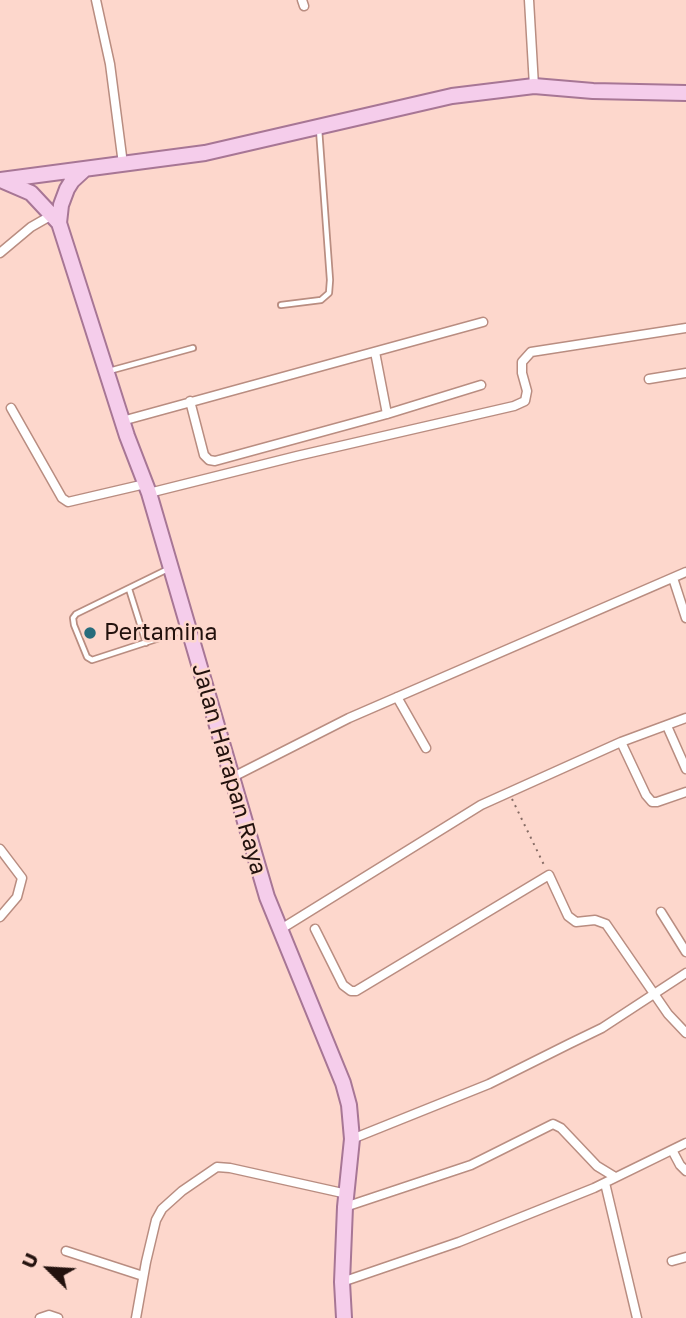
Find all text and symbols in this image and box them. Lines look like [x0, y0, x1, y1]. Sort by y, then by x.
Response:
place label: Pertamina [104, 619, 217, 647]
marker: Pertamina [82, 625, 98, 641]
street label: Jalan Harapan Raya [186, 660, 272, 878]
north arrow [14, 1234, 84, 1304]
text: U [16, 1249, 43, 1271]

